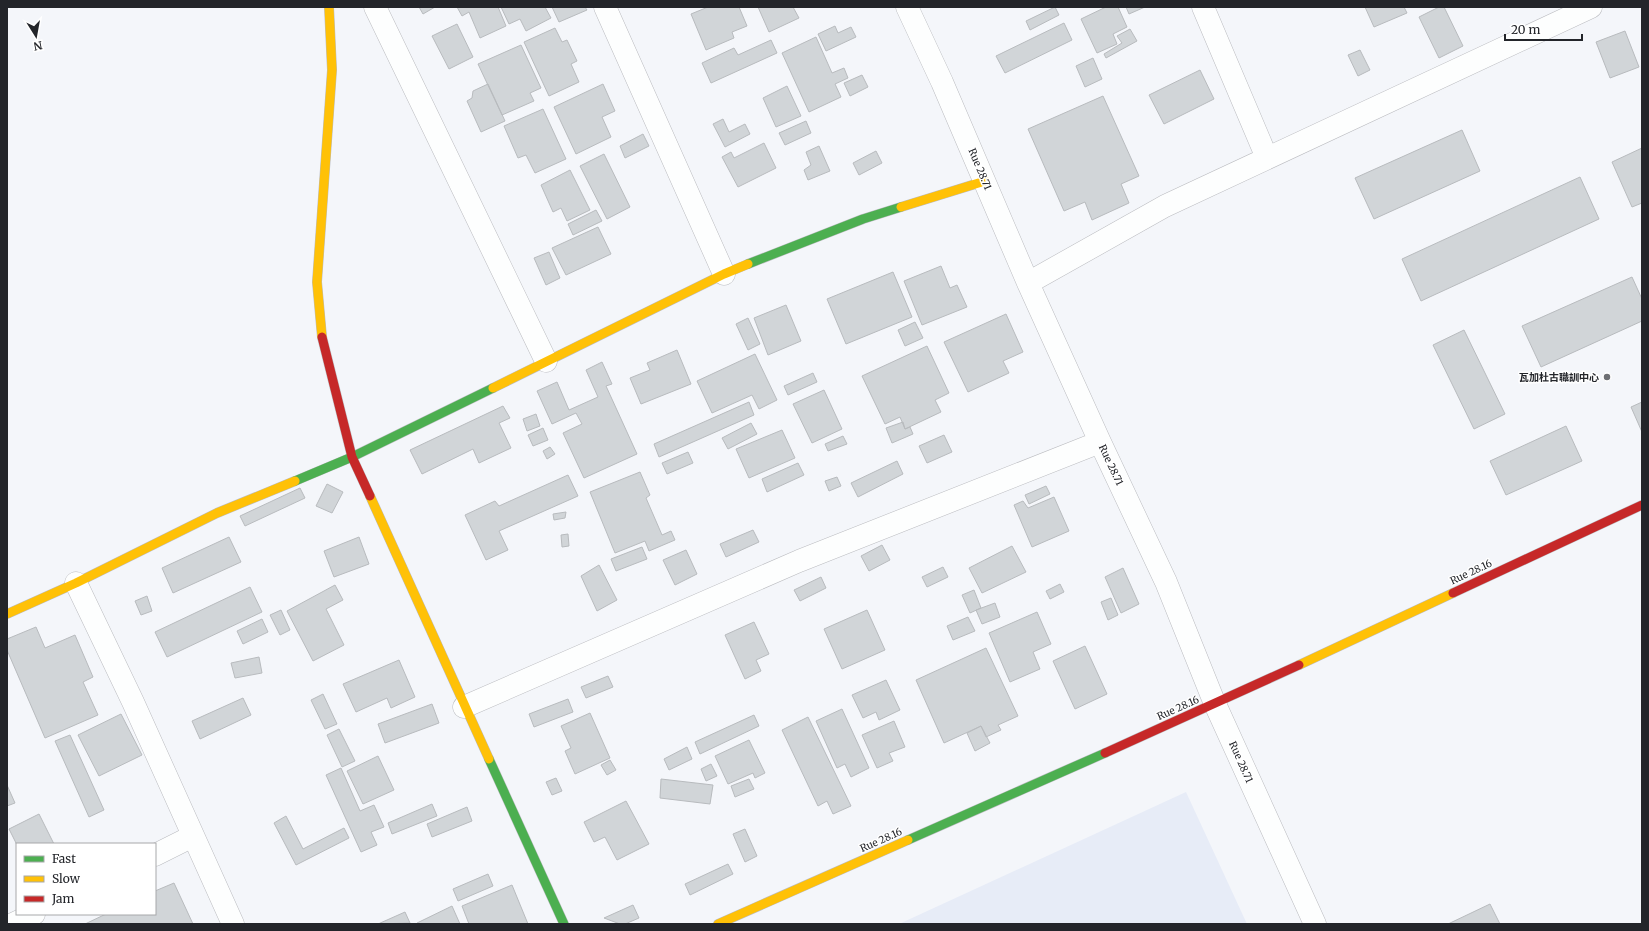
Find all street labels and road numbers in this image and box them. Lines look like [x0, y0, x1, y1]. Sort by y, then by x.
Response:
street label: Rue 28.71 [965, 146, 995, 192]
street label: Rue 28.71 [1096, 442, 1126, 488]
street label: Rue 28.16 [1448, 557, 1494, 587]
street label: Rue 28.16 [1155, 693, 1201, 723]
street label: Rue 28.71 [1226, 739, 1256, 785]
street label: Rue 28.16 [858, 825, 904, 855]

